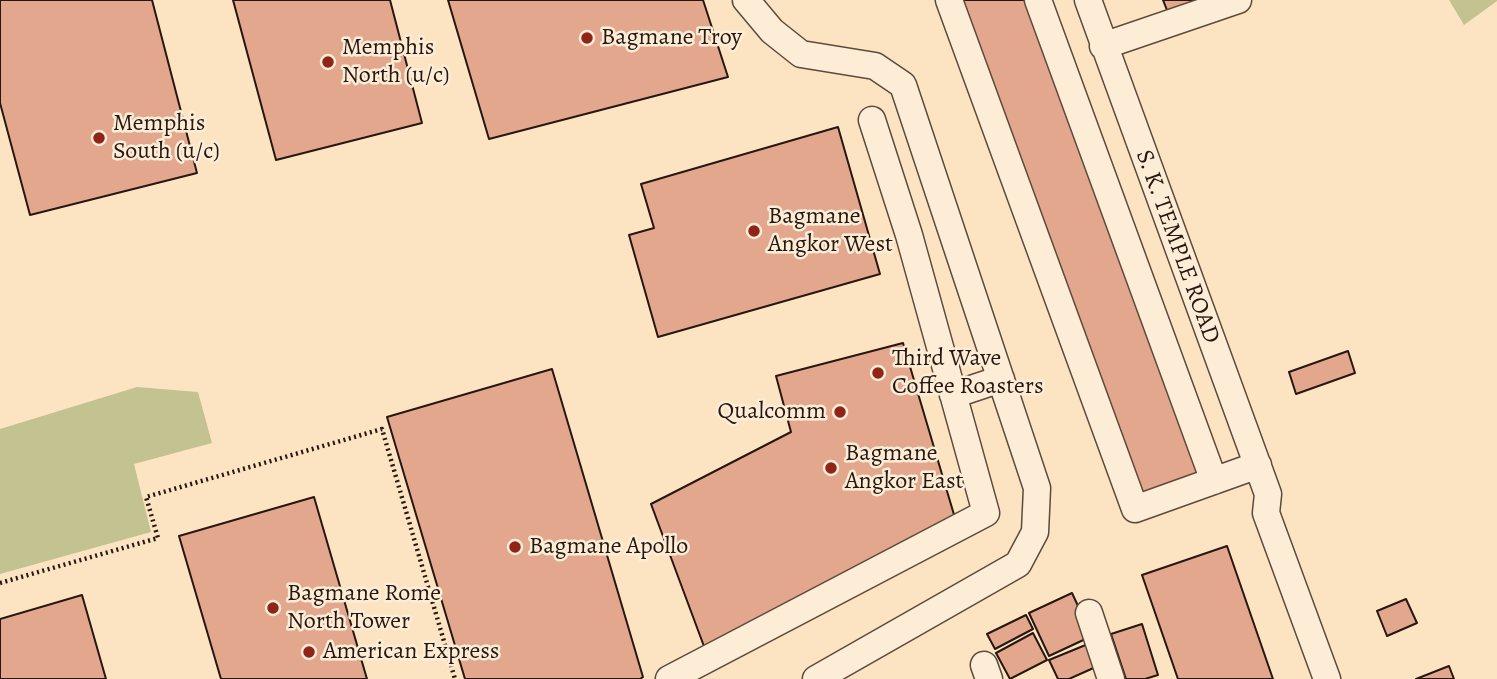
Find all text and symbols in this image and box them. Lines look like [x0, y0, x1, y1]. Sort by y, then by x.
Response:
place label: Bagmane Troy [601, 24, 742, 52]
marker: Bagmane Troy [579, 30, 595, 46]
place label: Memphis North (u/c) [342, 34, 450, 90]
marker: Memphis North (u/c) [320, 54, 336, 70]
place label: Memphis South (u/c) [113, 110, 220, 166]
marker: Memphis South (u/c) [91, 130, 107, 146]
street label: S. K. TEMPLE ROAD [1129, 146, 1225, 348]
place label: Bagmane Angkor West [768, 203, 893, 259]
marker: Bagmane Angkor West [746, 223, 762, 239]
place label: Third Wave Coffee Roasters [892, 345, 1044, 401]
marker: Third Wave Coffee Roasters [870, 365, 886, 381]
place label: Qualcomm [718, 398, 826, 426]
marker: Qualcomm [832, 404, 848, 420]
place label: Bagmane Angkor East [845, 440, 964, 496]
marker: Bagmane Angkor East [823, 460, 839, 476]
place label: Bagmane Apollo [529, 533, 688, 561]
marker: Bagmane Apollo [507, 539, 523, 555]
place label: Bagmane Rome North Tower [287, 580, 441, 636]
marker: Bagmane Rome North Tower [265, 600, 281, 616]
place label: American Express [323, 638, 499, 666]
marker: American Express [301, 644, 317, 660]

